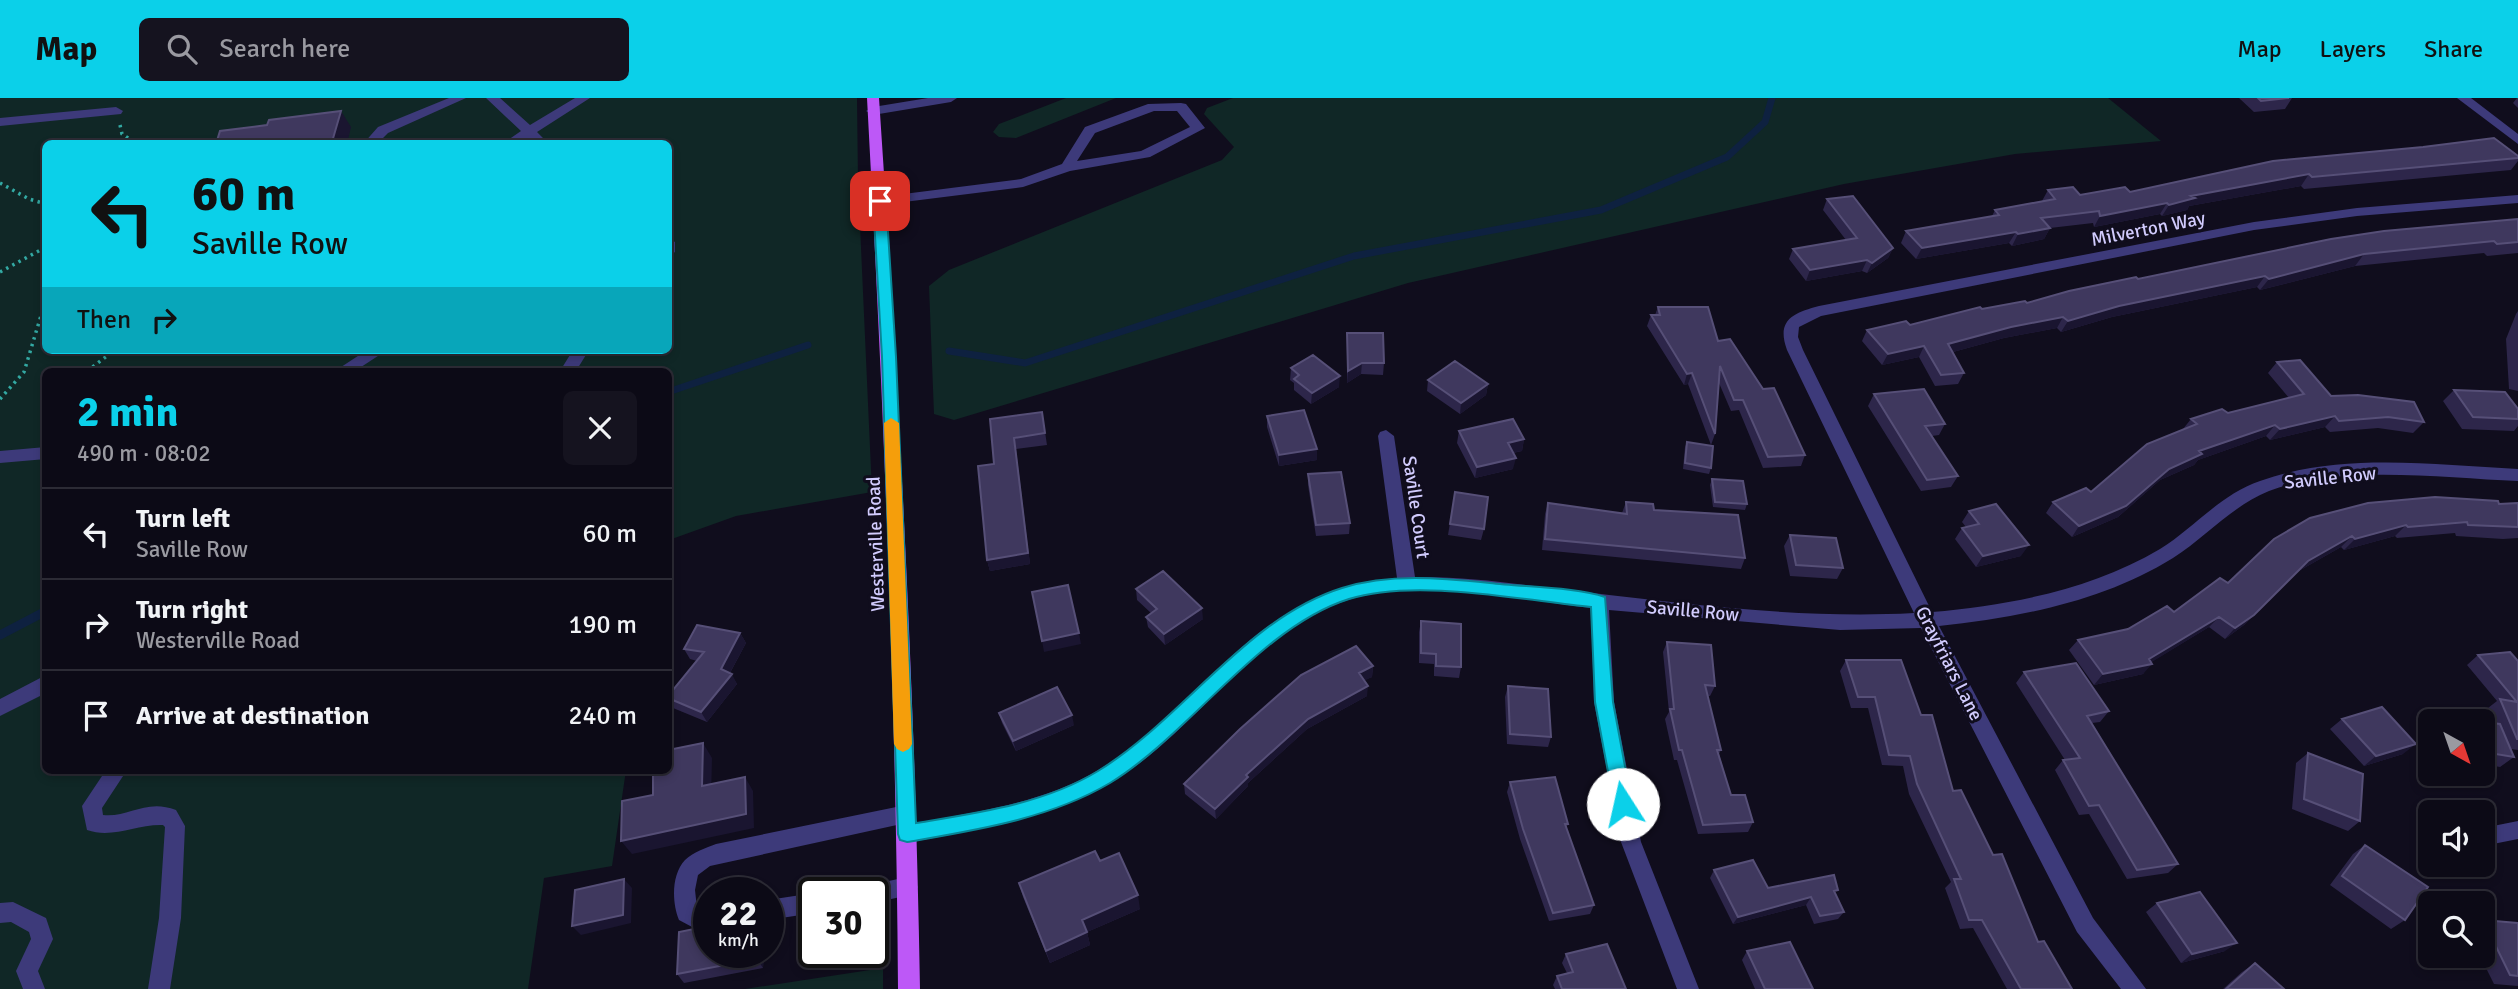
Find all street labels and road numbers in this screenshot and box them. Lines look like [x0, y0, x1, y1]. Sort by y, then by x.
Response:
street label: Milverton Way [2089, 206, 2207, 252]
street label: Saville Court [1397, 454, 1435, 560]
street label: Saville Row [2283, 461, 2378, 495]
street label: Westerville Road [862, 476, 890, 612]
street label: Saville Row [1646, 595, 1740, 627]
street label: Grayfriars Lane [1910, 602, 1988, 725]

